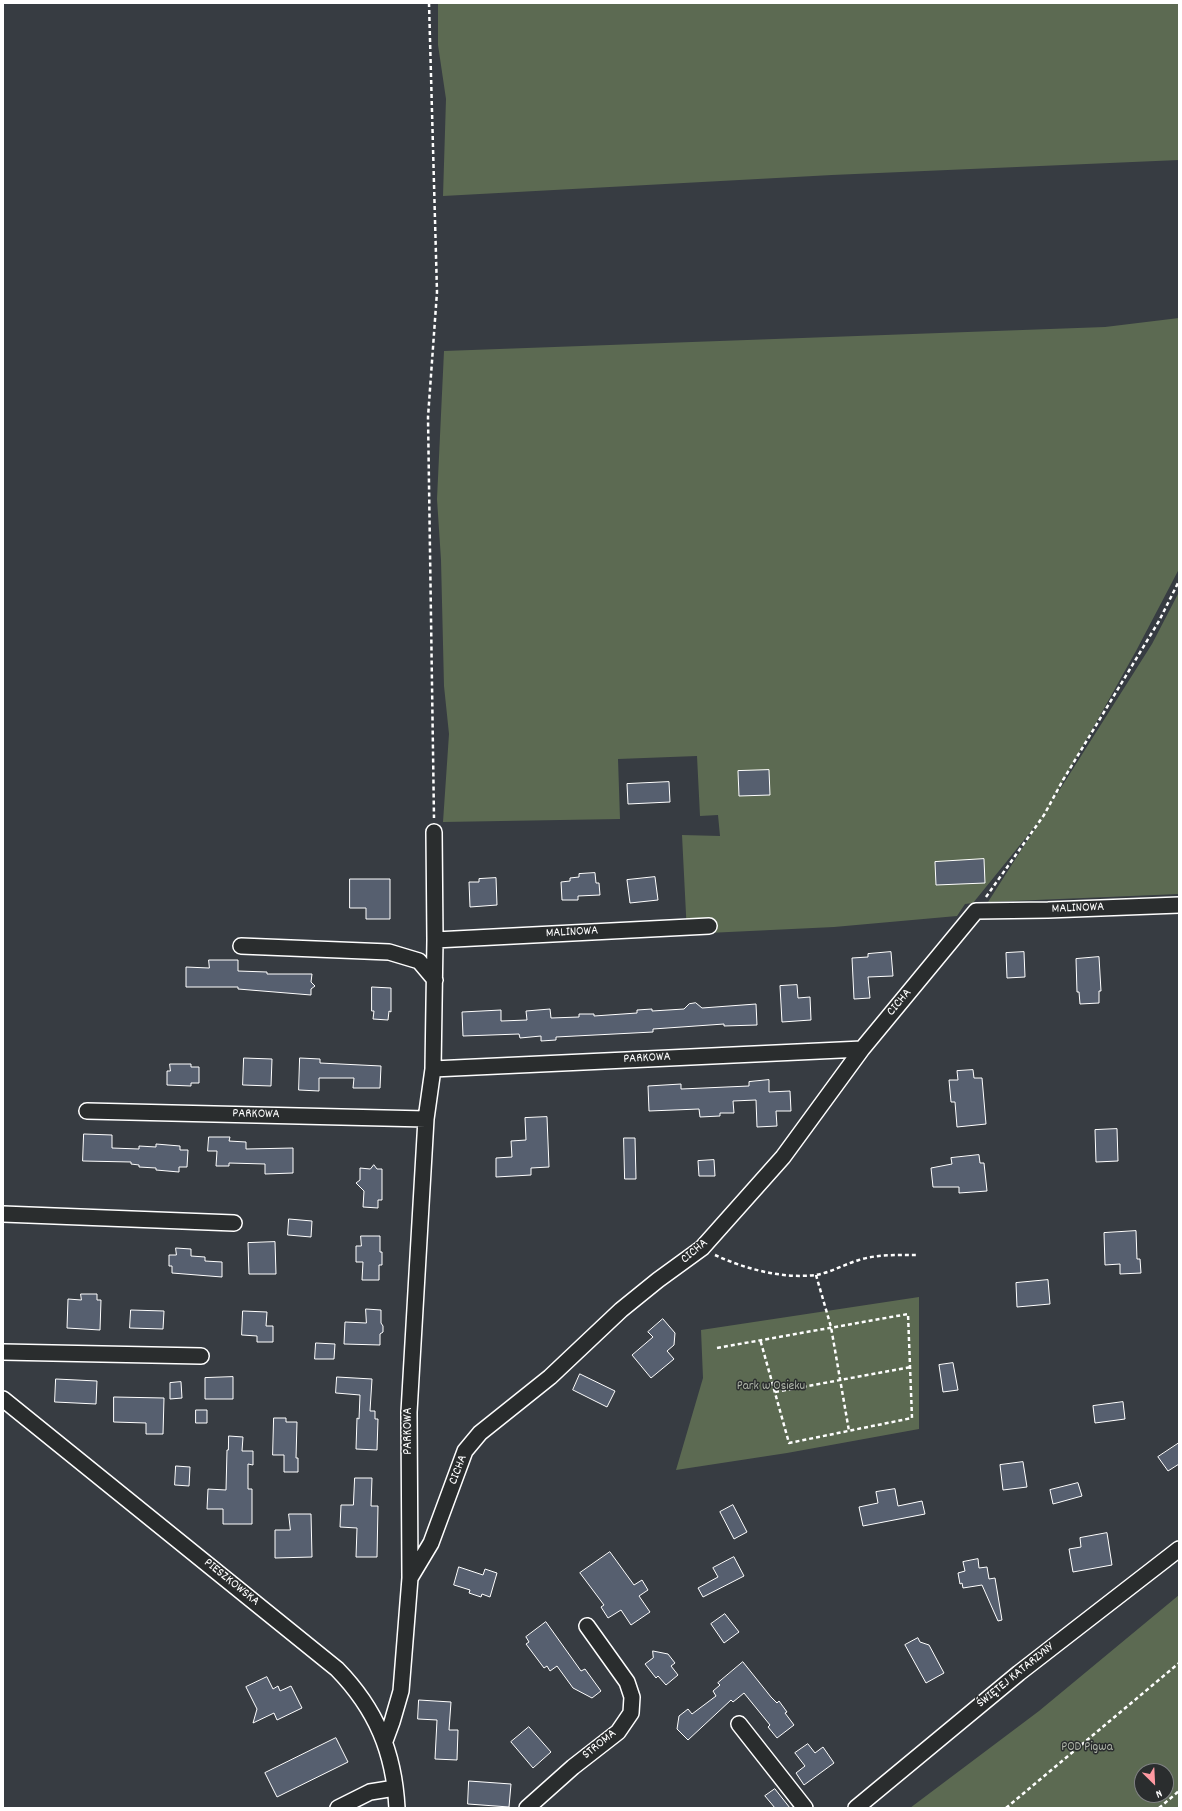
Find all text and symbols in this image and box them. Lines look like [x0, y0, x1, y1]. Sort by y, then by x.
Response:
street label: MALINOWA [1051, 900, 1105, 918]
street label: MALINOWA [545, 924, 599, 942]
street label: CICHA [884, 986, 916, 1020]
street label: PARKOWA [623, 1050, 671, 1068]
street label: PARKOWA [232, 1107, 280, 1123]
street label: CICHA [678, 1236, 712, 1268]
park label: Park w Osieku [737, 1379, 805, 1395]
street label: PARKOWA [401, 1407, 417, 1455]
street label: CICHA [446, 1453, 472, 1487]
street label: PIESZKOWSKA [200, 1556, 262, 1610]
street label: ŚWIĘTEJ KATARZYNY [974, 1640, 1058, 1712]
street label: STROMA [580, 1727, 620, 1763]
park label: POD Pigwa [1061, 1740, 1113, 1756]
north arrow [1134, 1763, 1174, 1803]
text: N [1153, 1785, 1164, 1801]

